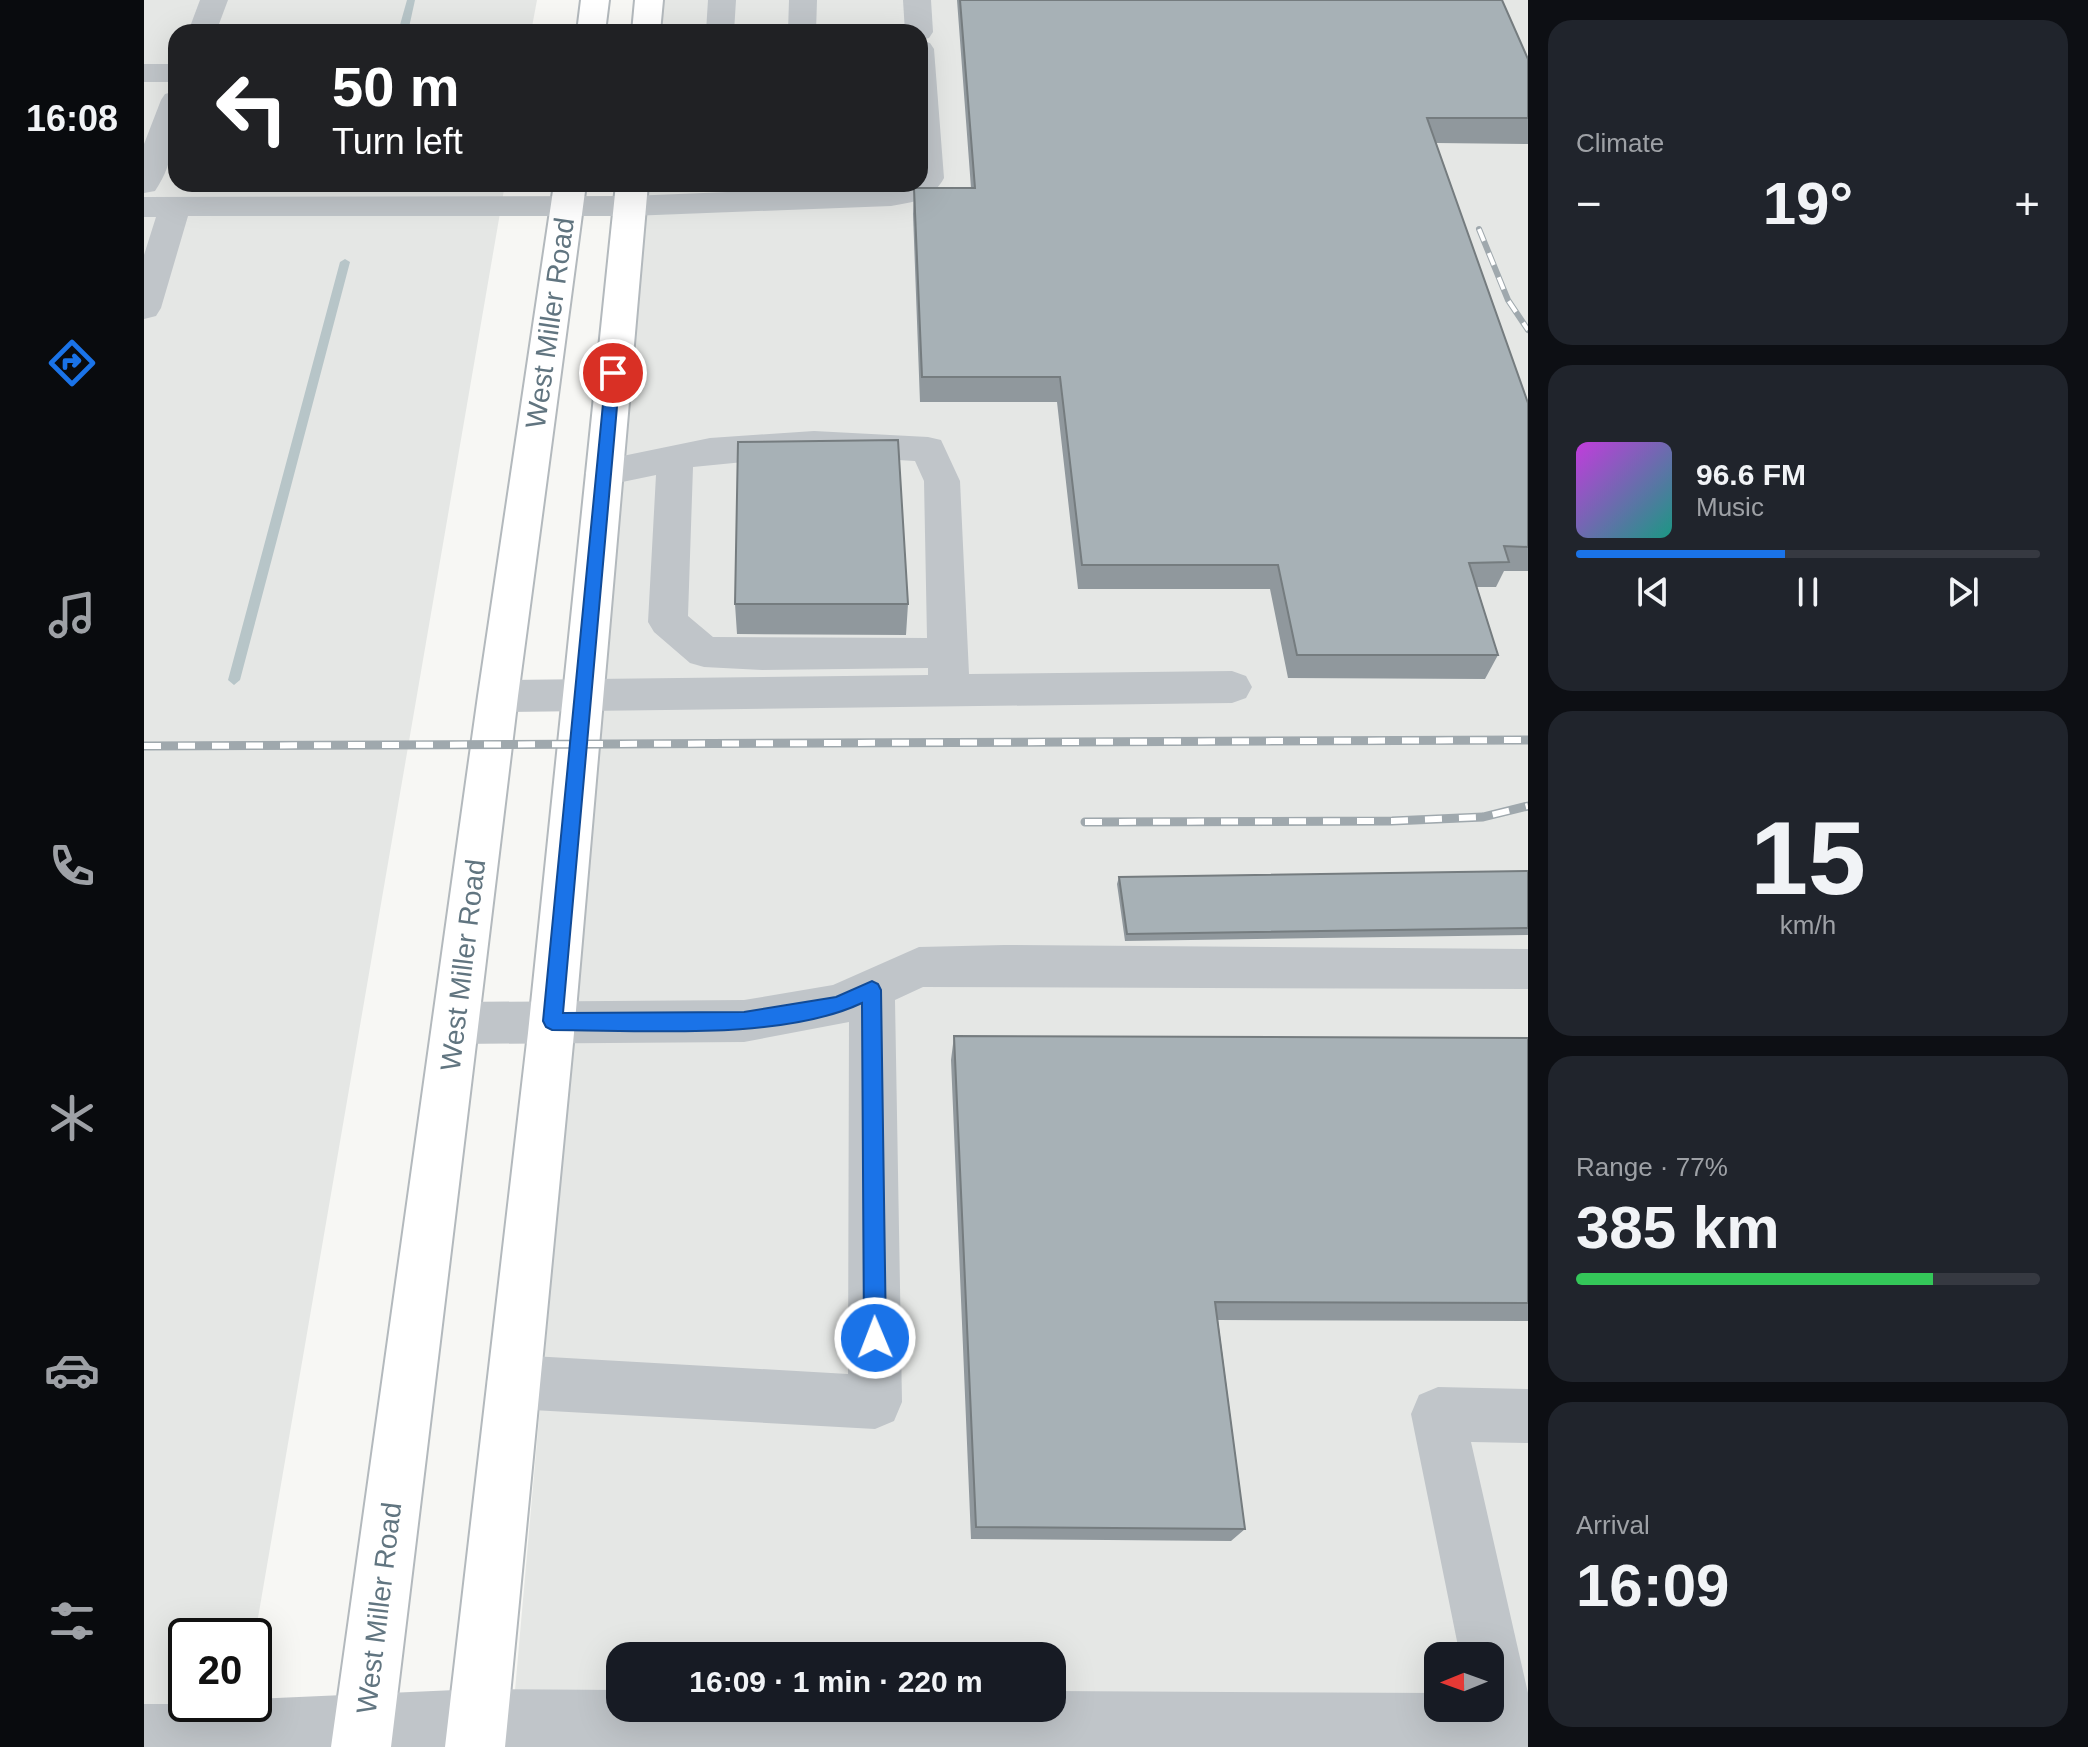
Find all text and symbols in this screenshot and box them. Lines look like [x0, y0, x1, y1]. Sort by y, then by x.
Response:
text: 50 m [332, 55, 460, 118]
icon: left [200, 56, 304, 160]
text: 16:08 [26, 98, 118, 139]
text: Turn left [332, 121, 463, 162]
text: Climate [1576, 128, 1664, 158]
text: 19° [1763, 170, 1853, 237]
text: − [1576, 179, 1602, 228]
text: + [2014, 179, 2040, 228]
street label: West Miller Road [520, 216, 580, 430]
icon: directions [44, 335, 100, 391]
pin [579, 339, 647, 407]
icon: arrive [591, 351, 635, 395]
text: 96.6 FM [1696, 458, 1806, 491]
text: Music [1696, 492, 1764, 522]
icon: previous [1631, 570, 1675, 614]
icon: pause [1786, 570, 1830, 614]
icon: next [1941, 570, 1985, 614]
icon: music [44, 587, 100, 643]
text: 15 [1750, 800, 1866, 916]
icon: phone [44, 838, 100, 894]
street label: West Miller Road [435, 858, 491, 1072]
text: km/h [1780, 910, 1836, 940]
icon: climate [44, 1090, 100, 1146]
text: Range · 77% [1576, 1152, 1728, 1182]
text: 385 km [1576, 1194, 1780, 1261]
position arrow [833, 1296, 917, 1380]
icon: car [44, 1342, 100, 1398]
street label: West Miller Road [351, 1501, 407, 1715]
text: Arrival [1576, 1510, 1650, 1540]
text: 16:09 [1576, 1552, 1729, 1619]
icon: filters [44, 1593, 100, 1649]
speed limit sign: 20 [168, 1618, 272, 1722]
north arrow [1424, 1642, 1504, 1722]
map controls [1424, 1642, 1504, 1722]
text: 16:09 · 1 min · 220 m [689, 1665, 983, 1698]

